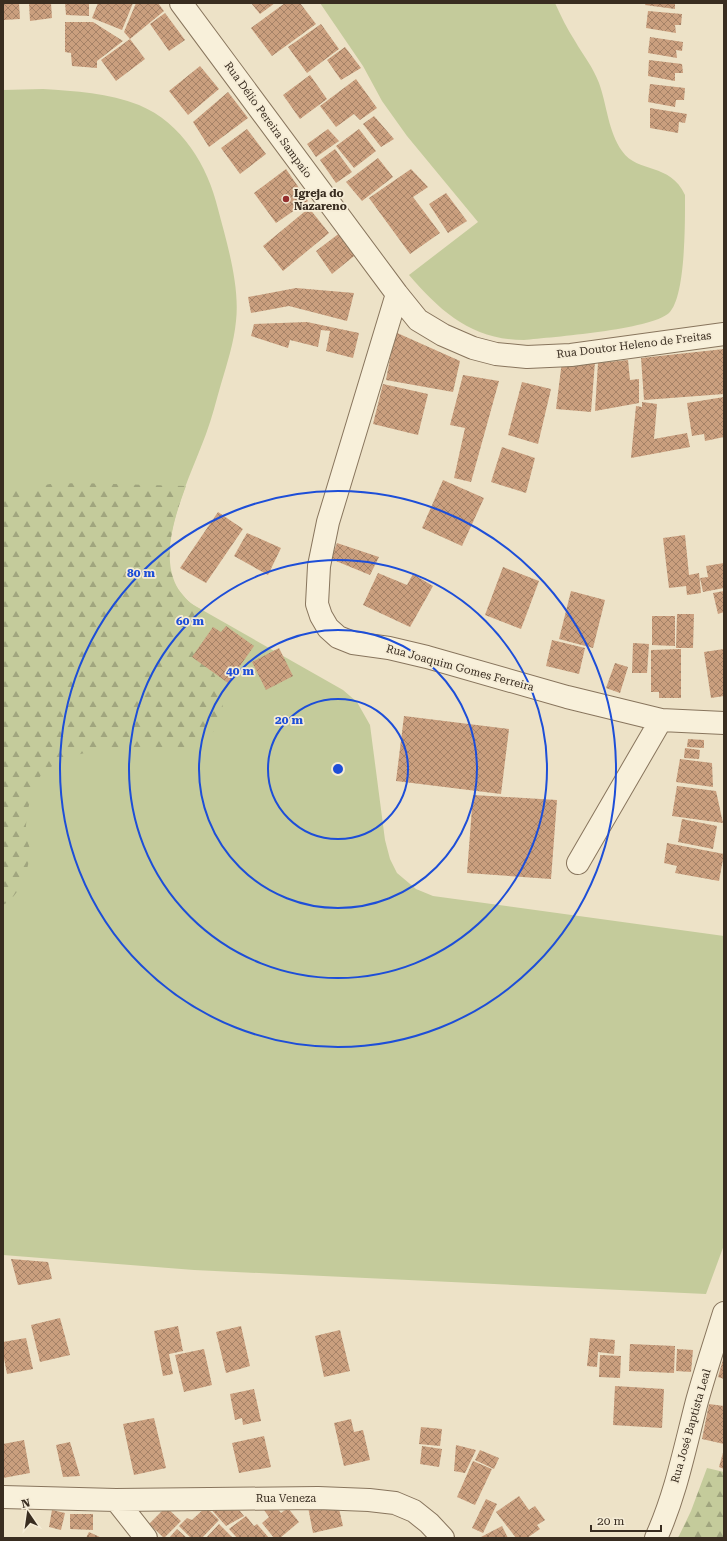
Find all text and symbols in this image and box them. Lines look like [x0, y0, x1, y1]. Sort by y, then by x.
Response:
street label: Rua Délio Pereira Sampaio [222, 59, 315, 181]
place label: Igreja do Nazareno [294, 187, 347, 213]
marker: Igreja do Nazareno [281, 194, 291, 204]
street label: Rua Doutor Heleno de Freitas [556, 329, 712, 361]
text: 80 m [127, 566, 155, 580]
text: 60 m [176, 614, 204, 628]
street label: Rua Joaquim Gomes Ferreira [385, 642, 535, 694]
text: 40 m [226, 664, 254, 678]
text: 20 m [275, 713, 303, 727]
centre of rings [331, 762, 345, 776]
street label: Rua José Baptista Leal [668, 1367, 714, 1485]
street label: Rua Veneza [256, 1492, 316, 1505]
north arrow [8, 1493, 48, 1533]
text: N [20, 1496, 32, 1511]
scale bar [591, 1507, 661, 1533]
text: 20 m [597, 1514, 624, 1528]

